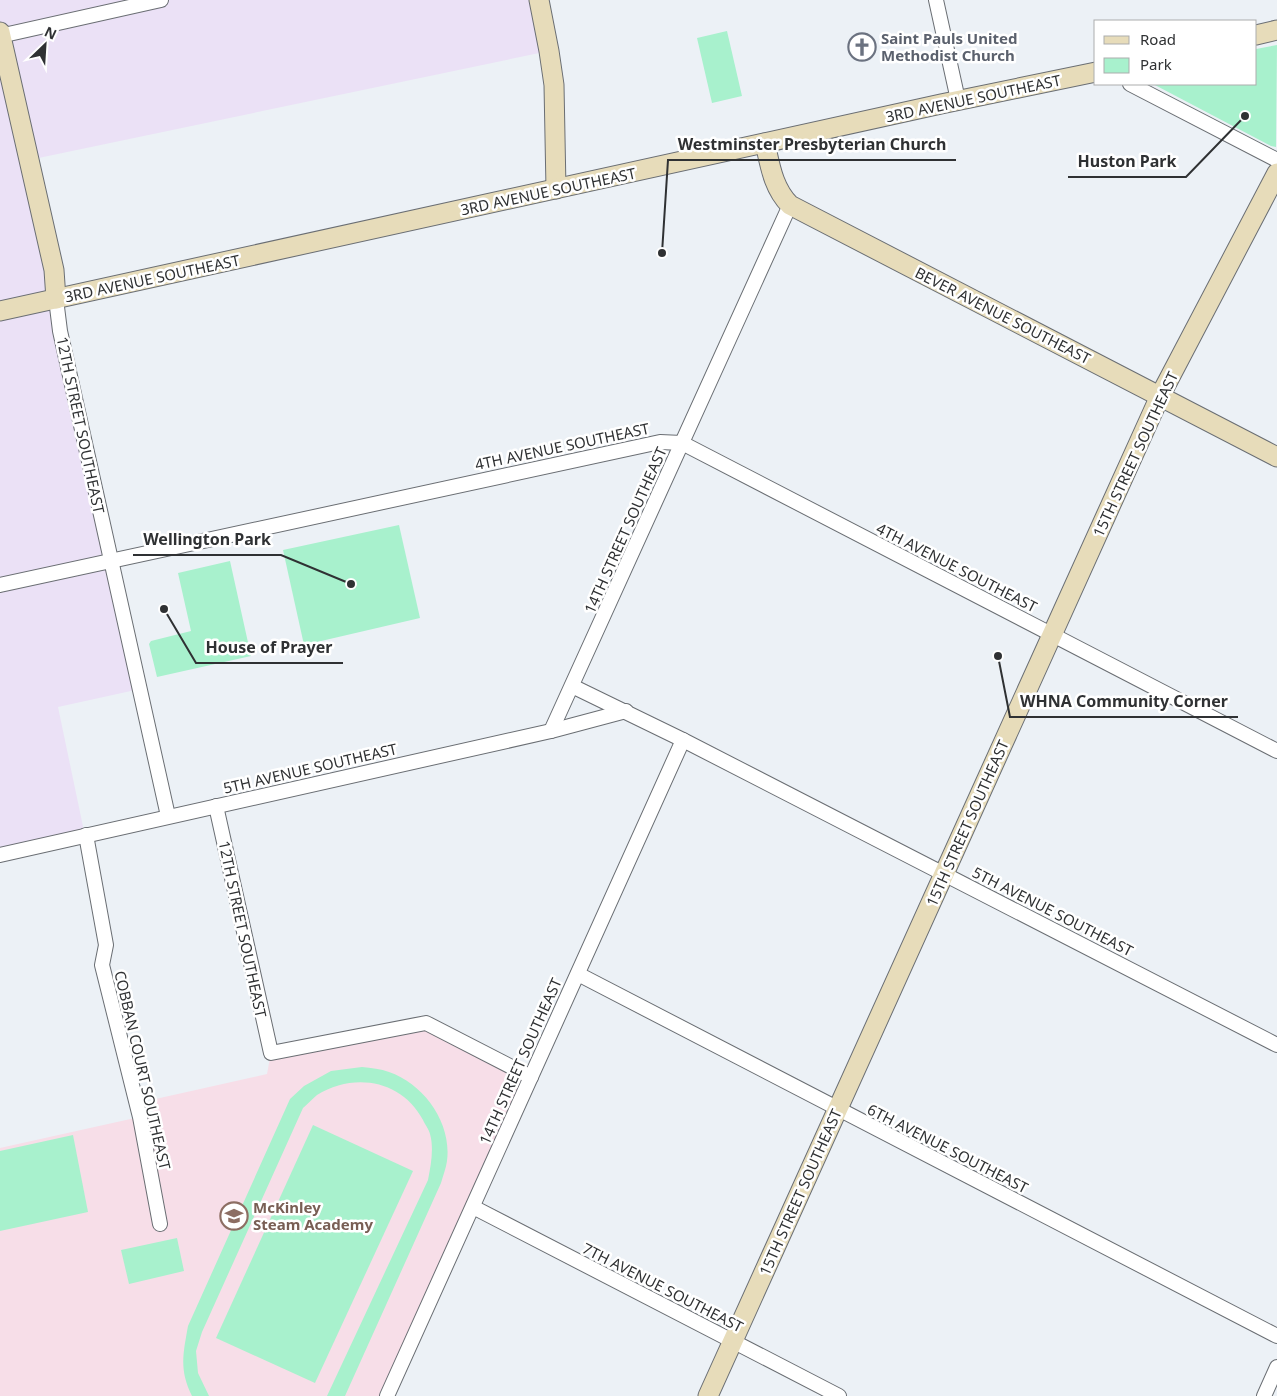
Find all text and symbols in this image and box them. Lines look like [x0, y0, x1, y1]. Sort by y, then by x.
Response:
north arrow [20, 20, 70, 70]
legend [1094, 20, 1257, 85]
text: N [42, 22, 60, 44]
place label: Saint Pauls United Methodist Church [881, 28, 1017, 65]
text: Road [1140, 29, 1176, 49]
church icon: Saint Pauls United Methodist Church [847, 32, 877, 62]
text: Park [1140, 54, 1172, 74]
street label: 3RD AVENUE SOUTHEAST [884, 70, 1063, 126]
callout: Westminster Presbyterian Church [668, 129, 956, 160]
text: Westminster Presbyterian Church [678, 133, 946, 155]
callout: Huston Park [1068, 146, 1186, 177]
text: Huston Park [1078, 150, 1176, 172]
street label: 3RD AVENUE SOUTHEAST [459, 163, 638, 219]
street label: 3RD AVENUE SOUTHEAST [63, 250, 242, 306]
street label: BEVER AVENUE SOUTHEAST [912, 262, 1095, 368]
street label: 12TH STREET SOUTHEAST [52, 335, 110, 516]
street label: 15TH STREET SOUTHEAST [1088, 368, 1182, 540]
street label: 4TH AVENUE SOUTHEAST [473, 418, 652, 474]
street label: 14TH STREET SOUTHEAST [579, 443, 671, 616]
street label: 4TH AVENUE SOUTHEAST [873, 518, 1041, 617]
callout: Wellington Park [133, 524, 281, 555]
text: Wellington Park [143, 528, 271, 550]
callout: House of Prayer [196, 632, 343, 663]
text: House of Prayer [206, 636, 332, 658]
callout: WHNA Community Corner [1010, 686, 1238, 717]
text: WHNA Community Corner [1020, 690, 1228, 712]
street label: 15TH STREET SOUTHEAST [921, 736, 1013, 909]
street label: 5TH AVENUE SOUTHEAST [221, 738, 399, 798]
street label: 12TH STREET SOUTHEAST [214, 839, 272, 1020]
street label: 5TH AVENUE SOUTHEAST [969, 862, 1137, 961]
street label: COBBAN COURT SOUTHEAST [110, 969, 176, 1172]
street label: 14TH STREET SOUTHEAST [474, 974, 566, 1147]
street label: 6TH AVENUE SOUTHEAST [864, 1099, 1032, 1198]
street label: 15TH STREET SOUTHEAST [754, 1105, 846, 1278]
place label: McKinley Steam Academy [253, 1197, 373, 1234]
school or university icon: McKinley Steam Academy [219, 1201, 249, 1231]
street label: 7TH AVENUE SOUTHEAST [579, 1238, 747, 1337]

